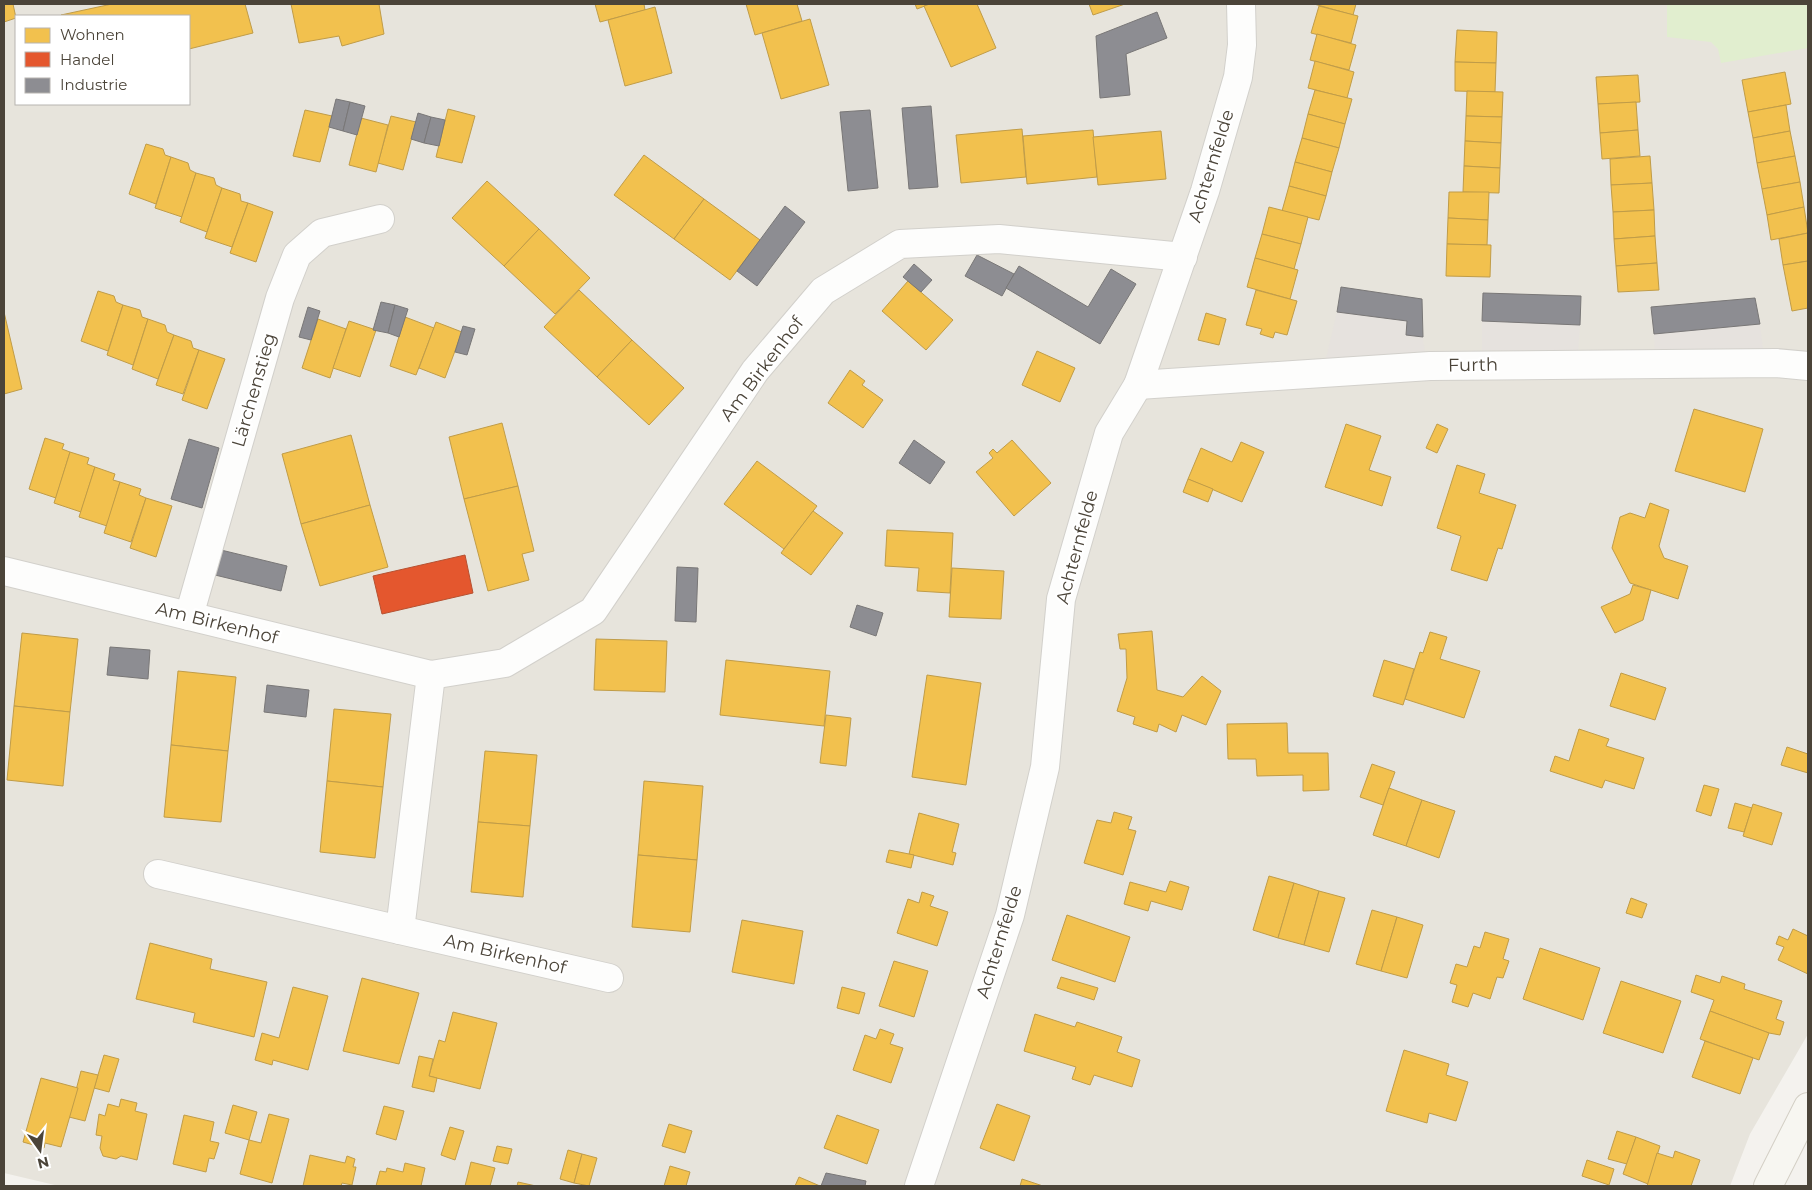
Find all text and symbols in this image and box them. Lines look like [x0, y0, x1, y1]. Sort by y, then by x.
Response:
legend [15, 15, 190, 105]
text: Wohnen [60, 25, 125, 44]
text: Handel [60, 50, 114, 69]
text: Industrie [60, 75, 127, 94]
street label: Achternfelde [1183, 107, 1239, 225]
street label: Am Birkenhof [716, 312, 809, 426]
street label: Lärchenstieg [227, 330, 281, 450]
street label: Furth [1448, 354, 1498, 376]
street label: Achternfelde [1051, 488, 1103, 606]
street label: Am Birkenhof [154, 597, 281, 649]
street label: Achternfelde [971, 883, 1027, 1001]
street label: Am Birkenhof [442, 929, 569, 979]
north arrow [15, 1125, 65, 1175]
text: N [35, 1153, 51, 1173]

